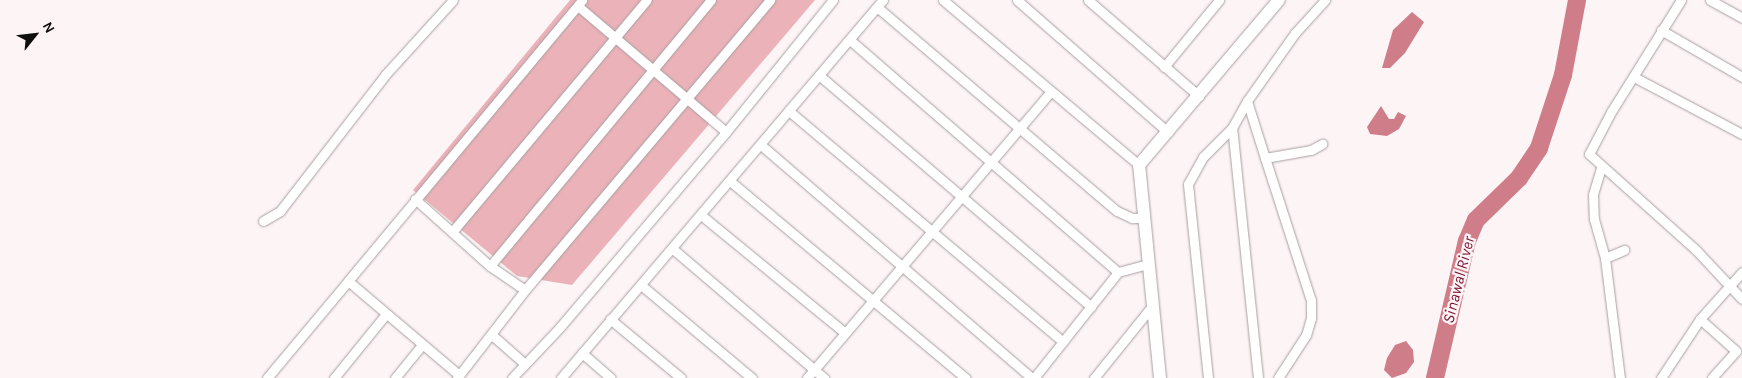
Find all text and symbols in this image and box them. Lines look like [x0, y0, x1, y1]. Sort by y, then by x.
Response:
north arrow [10, 10, 60, 60]
text: N [39, 19, 58, 36]
water label: Sinawal River [1439, 235, 1479, 325]

